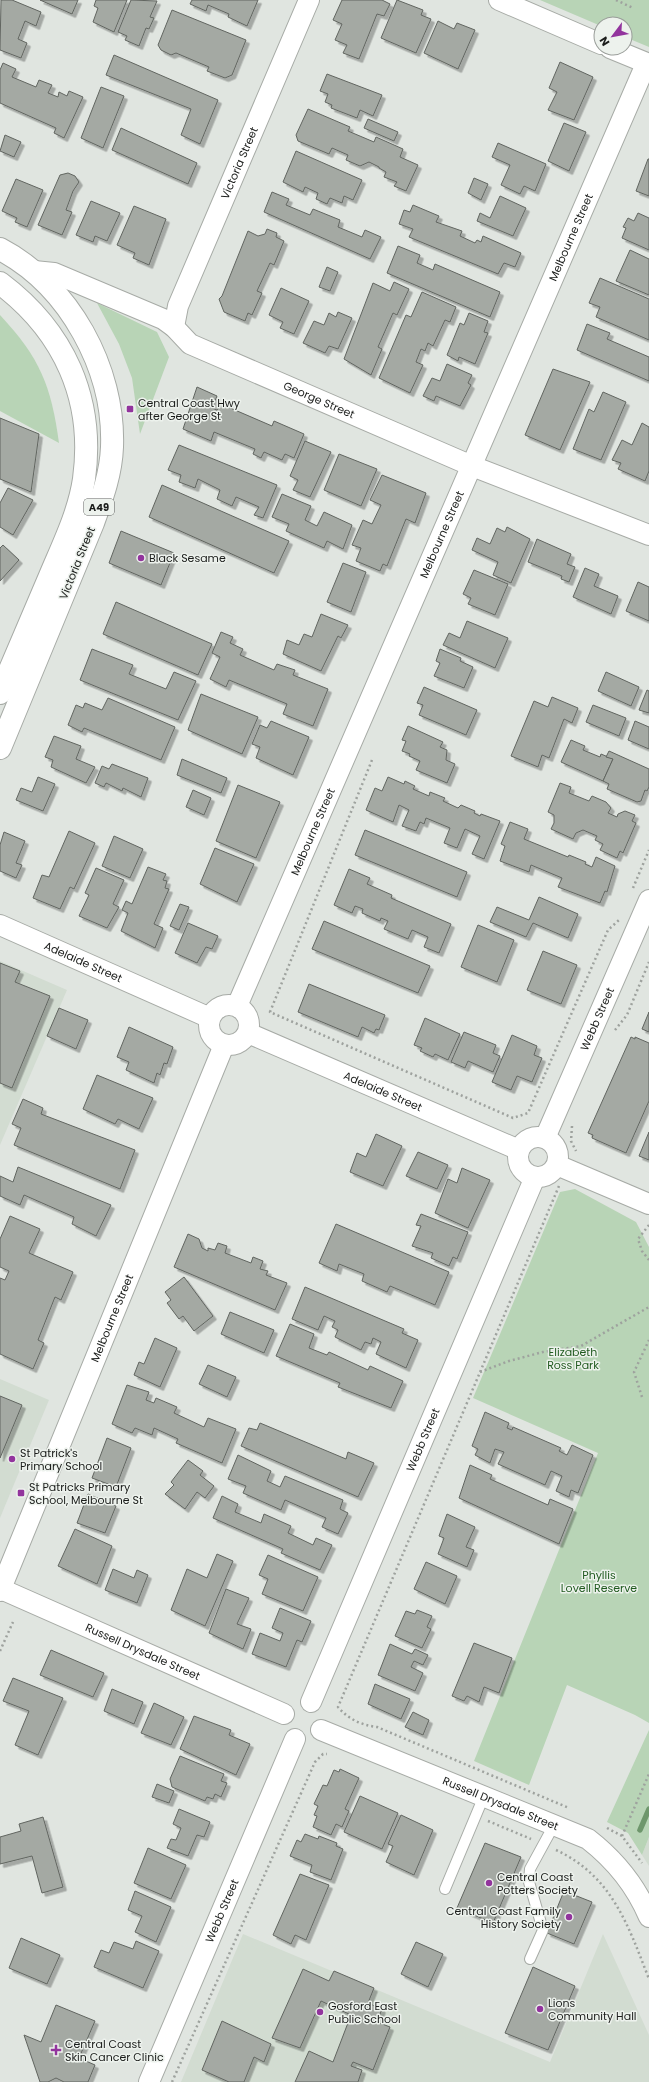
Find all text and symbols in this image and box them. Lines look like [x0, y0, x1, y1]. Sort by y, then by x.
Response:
north arrow [593, 16, 633, 56]
text: N [596, 34, 613, 49]
street label: Victoria Street [217, 124, 262, 202]
street label: Melbourne Street [545, 191, 597, 284]
street label: George Street [281, 377, 357, 422]
place label: Central Coast Hwy after George St [138, 395, 241, 424]
marker: Central Coast Hwy after George St [125, 404, 135, 414]
street label: Melbourne Street [416, 488, 468, 581]
road number: A49 [84, 499, 114, 515]
street label: Victoria Street [55, 524, 99, 602]
place label: Black Sesame [149, 550, 226, 566]
marker: Black Sesame [136, 553, 146, 563]
street label: Melbourne Street [287, 786, 339, 878]
street label: Adelaide Street [42, 938, 125, 986]
street label: Webb Street [576, 985, 618, 1053]
street label: Adelaide Street [341, 1067, 425, 1115]
street label: Melbourne Street [87, 1272, 137, 1364]
park label: Elizabeth Ross Park [547, 1344, 599, 1373]
street label: Webb Street [402, 1406, 443, 1474]
place label: St Patrick's Primary School [20, 1445, 102, 1474]
marker: St Patrick's Primary School [7, 1454, 17, 1464]
place label: St Patricks Primary School, Melbourne St [29, 1479, 143, 1508]
marker: St Patricks Primary School, Melbourne St [16, 1488, 26, 1498]
park label: Phyllis Lovell Reserve [561, 1567, 637, 1596]
street label: Russell Drysdale Street [83, 1619, 203, 1684]
street label: Russell Drysdale Street [440, 1772, 561, 1834]
place label: Central Coast Potters Society [497, 1869, 579, 1898]
street label: Webb Street [201, 1877, 242, 1945]
marker: Central Coast Potters Society [484, 1878, 494, 1888]
place label: Central Coast Family History Society [446, 1903, 562, 1932]
marker: Central Coast Family History Society [564, 1912, 574, 1922]
place label: Lions Community Hall [548, 1995, 637, 2024]
place label: Gosford East Public School [328, 1998, 401, 2027]
marker: Lions Community Hall [535, 2004, 545, 2014]
marker: Gosford East Public School [315, 2007, 325, 2017]
place label: Central Coast Skin Cancer Clinic [65, 2036, 164, 2065]
marker: Central Coast Skin Cancer Clinic [50, 2044, 62, 2056]

